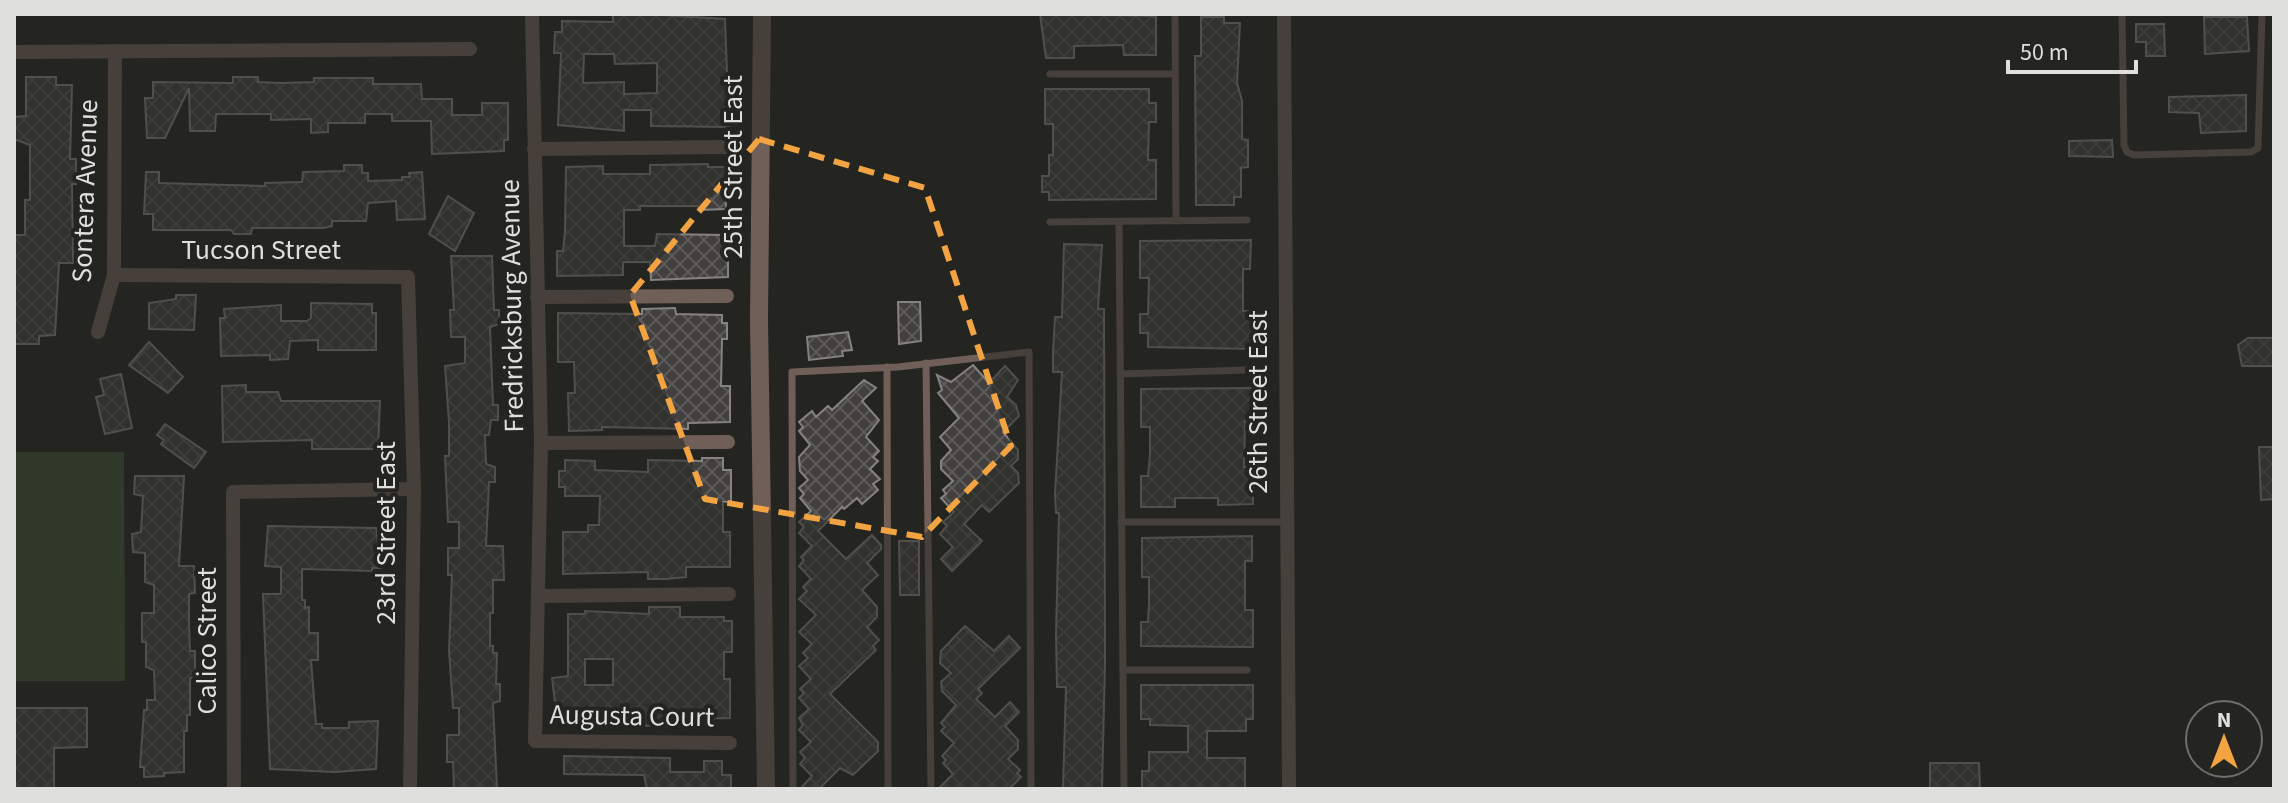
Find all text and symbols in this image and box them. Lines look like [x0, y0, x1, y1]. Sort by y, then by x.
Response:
scale bar [2008, 24, 2136, 74]
text: 50 m [2020, 35, 2069, 70]
street label: 25th Street East [713, 75, 753, 259]
street label: Sontera Avenue [62, 99, 108, 283]
street label: Fredricksburg Avenue [490, 179, 534, 433]
street label: Tucson Street [181, 230, 341, 270]
street label: 26th Street East [1238, 310, 1278, 494]
street label: 23rd Street East [366, 441, 406, 625]
street label: Calico Street [187, 567, 227, 715]
street label: Augusta Court [549, 695, 715, 737]
north arrow [2184, 699, 2264, 779]
text: N [2217, 704, 2231, 736]

